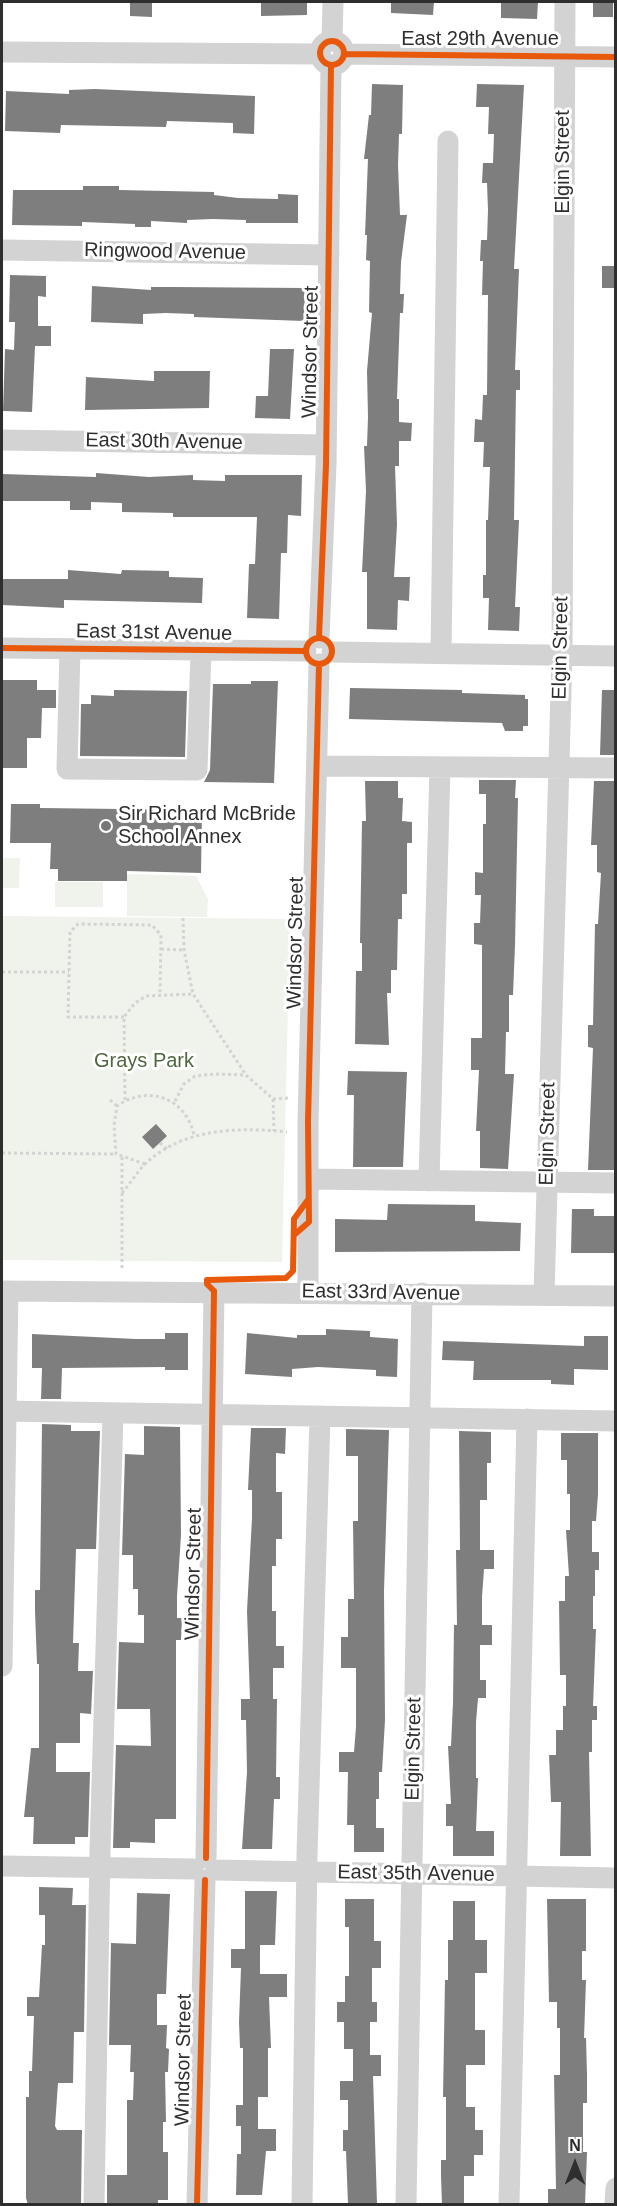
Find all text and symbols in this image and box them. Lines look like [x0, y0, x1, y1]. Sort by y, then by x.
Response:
street label: East 29th Avenue [401, 27, 559, 51]
street label: Elgin Street [551, 110, 575, 214]
street label: Ringwood Avenue [84, 239, 246, 265]
street label: Windsor Street [298, 286, 324, 418]
street label: East 30th Avenue [85, 429, 243, 455]
street label: Elgin Street [548, 596, 574, 700]
street label: East 31st Avenue [76, 620, 232, 646]
place label: Sir Richard McBride School Annex [118, 802, 296, 849]
marker: Sir Richard McBride School Annex [99, 819, 113, 833]
street label: Windsor Street [283, 877, 309, 1009]
park label: Grays Park [94, 1049, 194, 1073]
street label: Elgin Street [535, 1082, 561, 1186]
street label: East 33rd Avenue [301, 1280, 461, 1306]
street label: Windsor Street [181, 1508, 207, 1640]
street label: Elgin Street [401, 1697, 427, 1801]
street label: East 35th Avenue [337, 1861, 495, 1887]
street label: Windsor Street [171, 1994, 197, 2126]
north arrow [545, 2134, 605, 2194]
text: N [569, 2137, 581, 2154]

